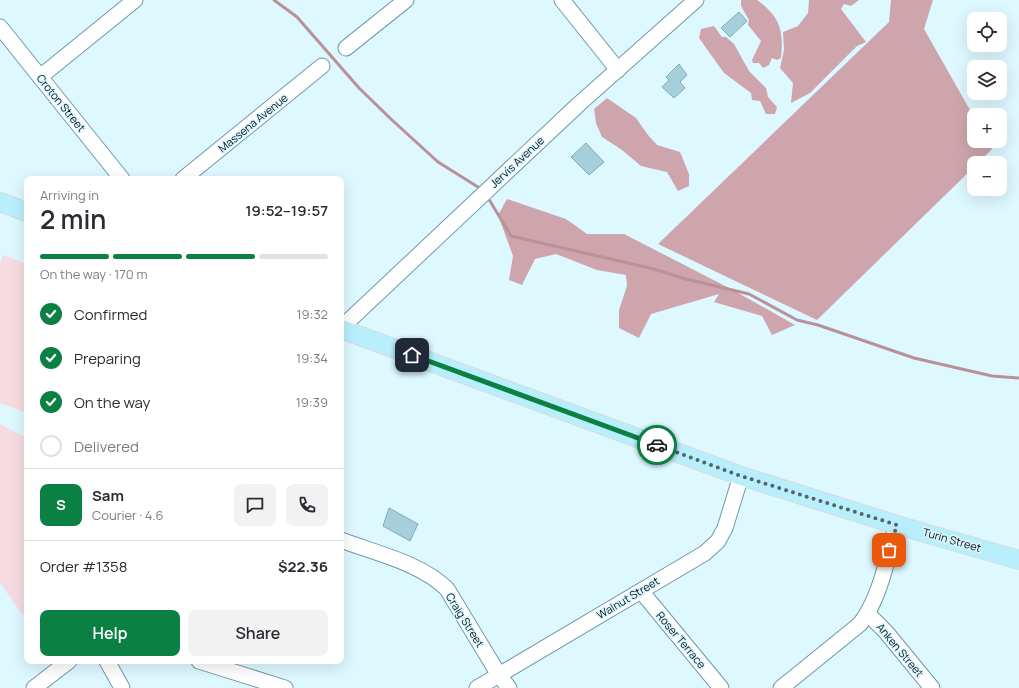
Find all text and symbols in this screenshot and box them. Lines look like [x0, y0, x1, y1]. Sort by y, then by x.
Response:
map controls [967, 12, 1007, 196]
button: locate [967, 12, 1007, 52]
button: layers [967, 60, 1007, 100]
street label: Croton Street [34, 71, 89, 135]
street label: Massena Avenue [215, 89, 291, 155]
button: + [967, 108, 1007, 148]
street label: Jervis Avenue [486, 132, 548, 191]
button: − [967, 156, 1007, 196]
text: Arriving in [40, 186, 99, 204]
text: 19:52–19:57 [245, 200, 328, 221]
text: 2 min [40, 201, 106, 237]
text: On the way · 170 m [40, 265, 147, 283]
icon: check [40, 303, 62, 325]
text: Confirmed [74, 304, 147, 325]
text: 19:32 [296, 305, 328, 323]
pin [395, 338, 429, 372]
icon: home [401, 344, 423, 366]
icon: check [40, 347, 62, 369]
text: Preparing [74, 348, 141, 369]
text: 19:34 [296, 349, 328, 367]
icon: check [40, 391, 62, 413]
text: On the way [74, 392, 150, 413]
text: 19:39 [296, 393, 328, 411]
courier [637, 425, 677, 465]
icon: car [646, 434, 668, 456]
text: Delivered [74, 436, 139, 457]
button: chat [234, 484, 276, 526]
button: phone [286, 484, 328, 526]
text: Sam [92, 485, 124, 506]
text: S [56, 494, 66, 515]
text: Courier · 4.6 [92, 506, 164, 524]
street label: Turin Street [921, 524, 983, 555]
pin [872, 533, 906, 567]
icon: bag [878, 539, 900, 561]
text: Order #1358 [40, 556, 128, 577]
text: $22.36 [278, 556, 328, 577]
street label: Walnut Street [594, 573, 662, 622]
street label: Craig Street [443, 590, 488, 650]
street label: Roser Terrace [653, 608, 710, 672]
button: Help [40, 610, 180, 656]
button: Share [188, 610, 328, 656]
street label: Anken Street [873, 620, 927, 680]

